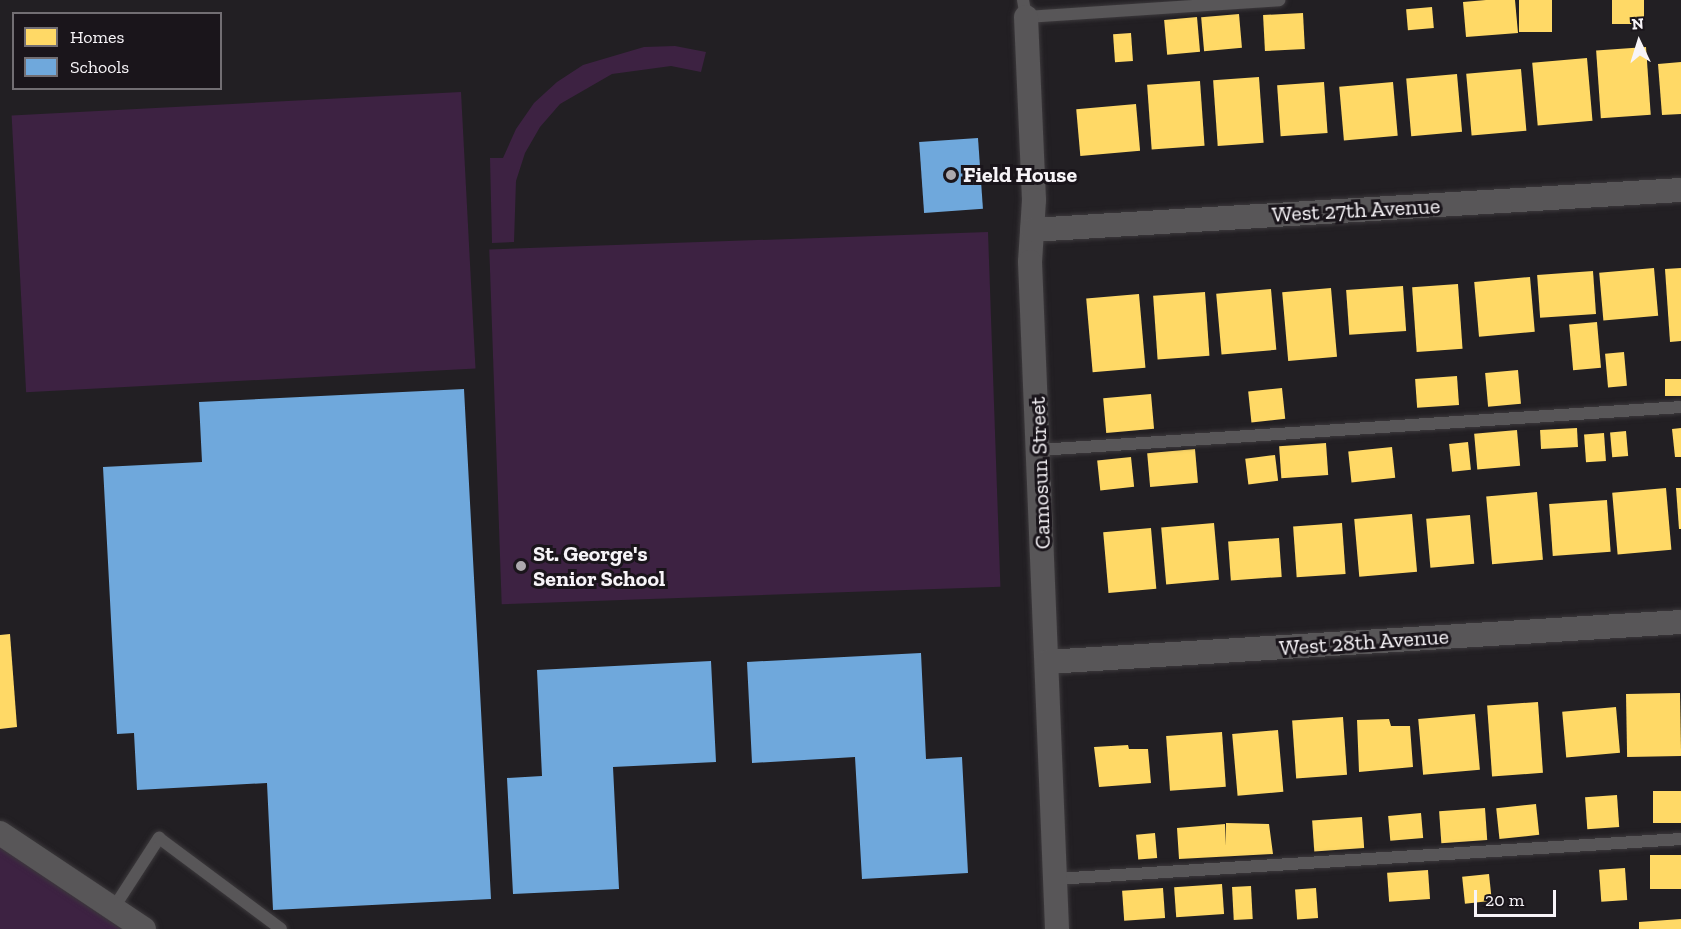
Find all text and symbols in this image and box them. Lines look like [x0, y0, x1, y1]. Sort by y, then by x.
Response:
legend [12, 12, 222, 90]
north arrow [1609, 12, 1669, 72]
text: N [1631, 14, 1644, 33]
text: Homes [70, 26, 124, 48]
text: Schools [70, 56, 129, 78]
place label: Field House [963, 162, 1077, 188]
marker: Field House [944, 168, 958, 182]
street label: West 27th Avenue [1271, 192, 1441, 228]
street label: Camosun Street [1024, 396, 1056, 550]
place label: St. George's Senior School [533, 540, 666, 592]
marker: St. George's Senior School [514, 559, 528, 573]
street label: West 28th Avenue [1278, 623, 1450, 661]
scale bar [1477, 878, 1560, 916]
text: 20 m [1485, 889, 1524, 911]

